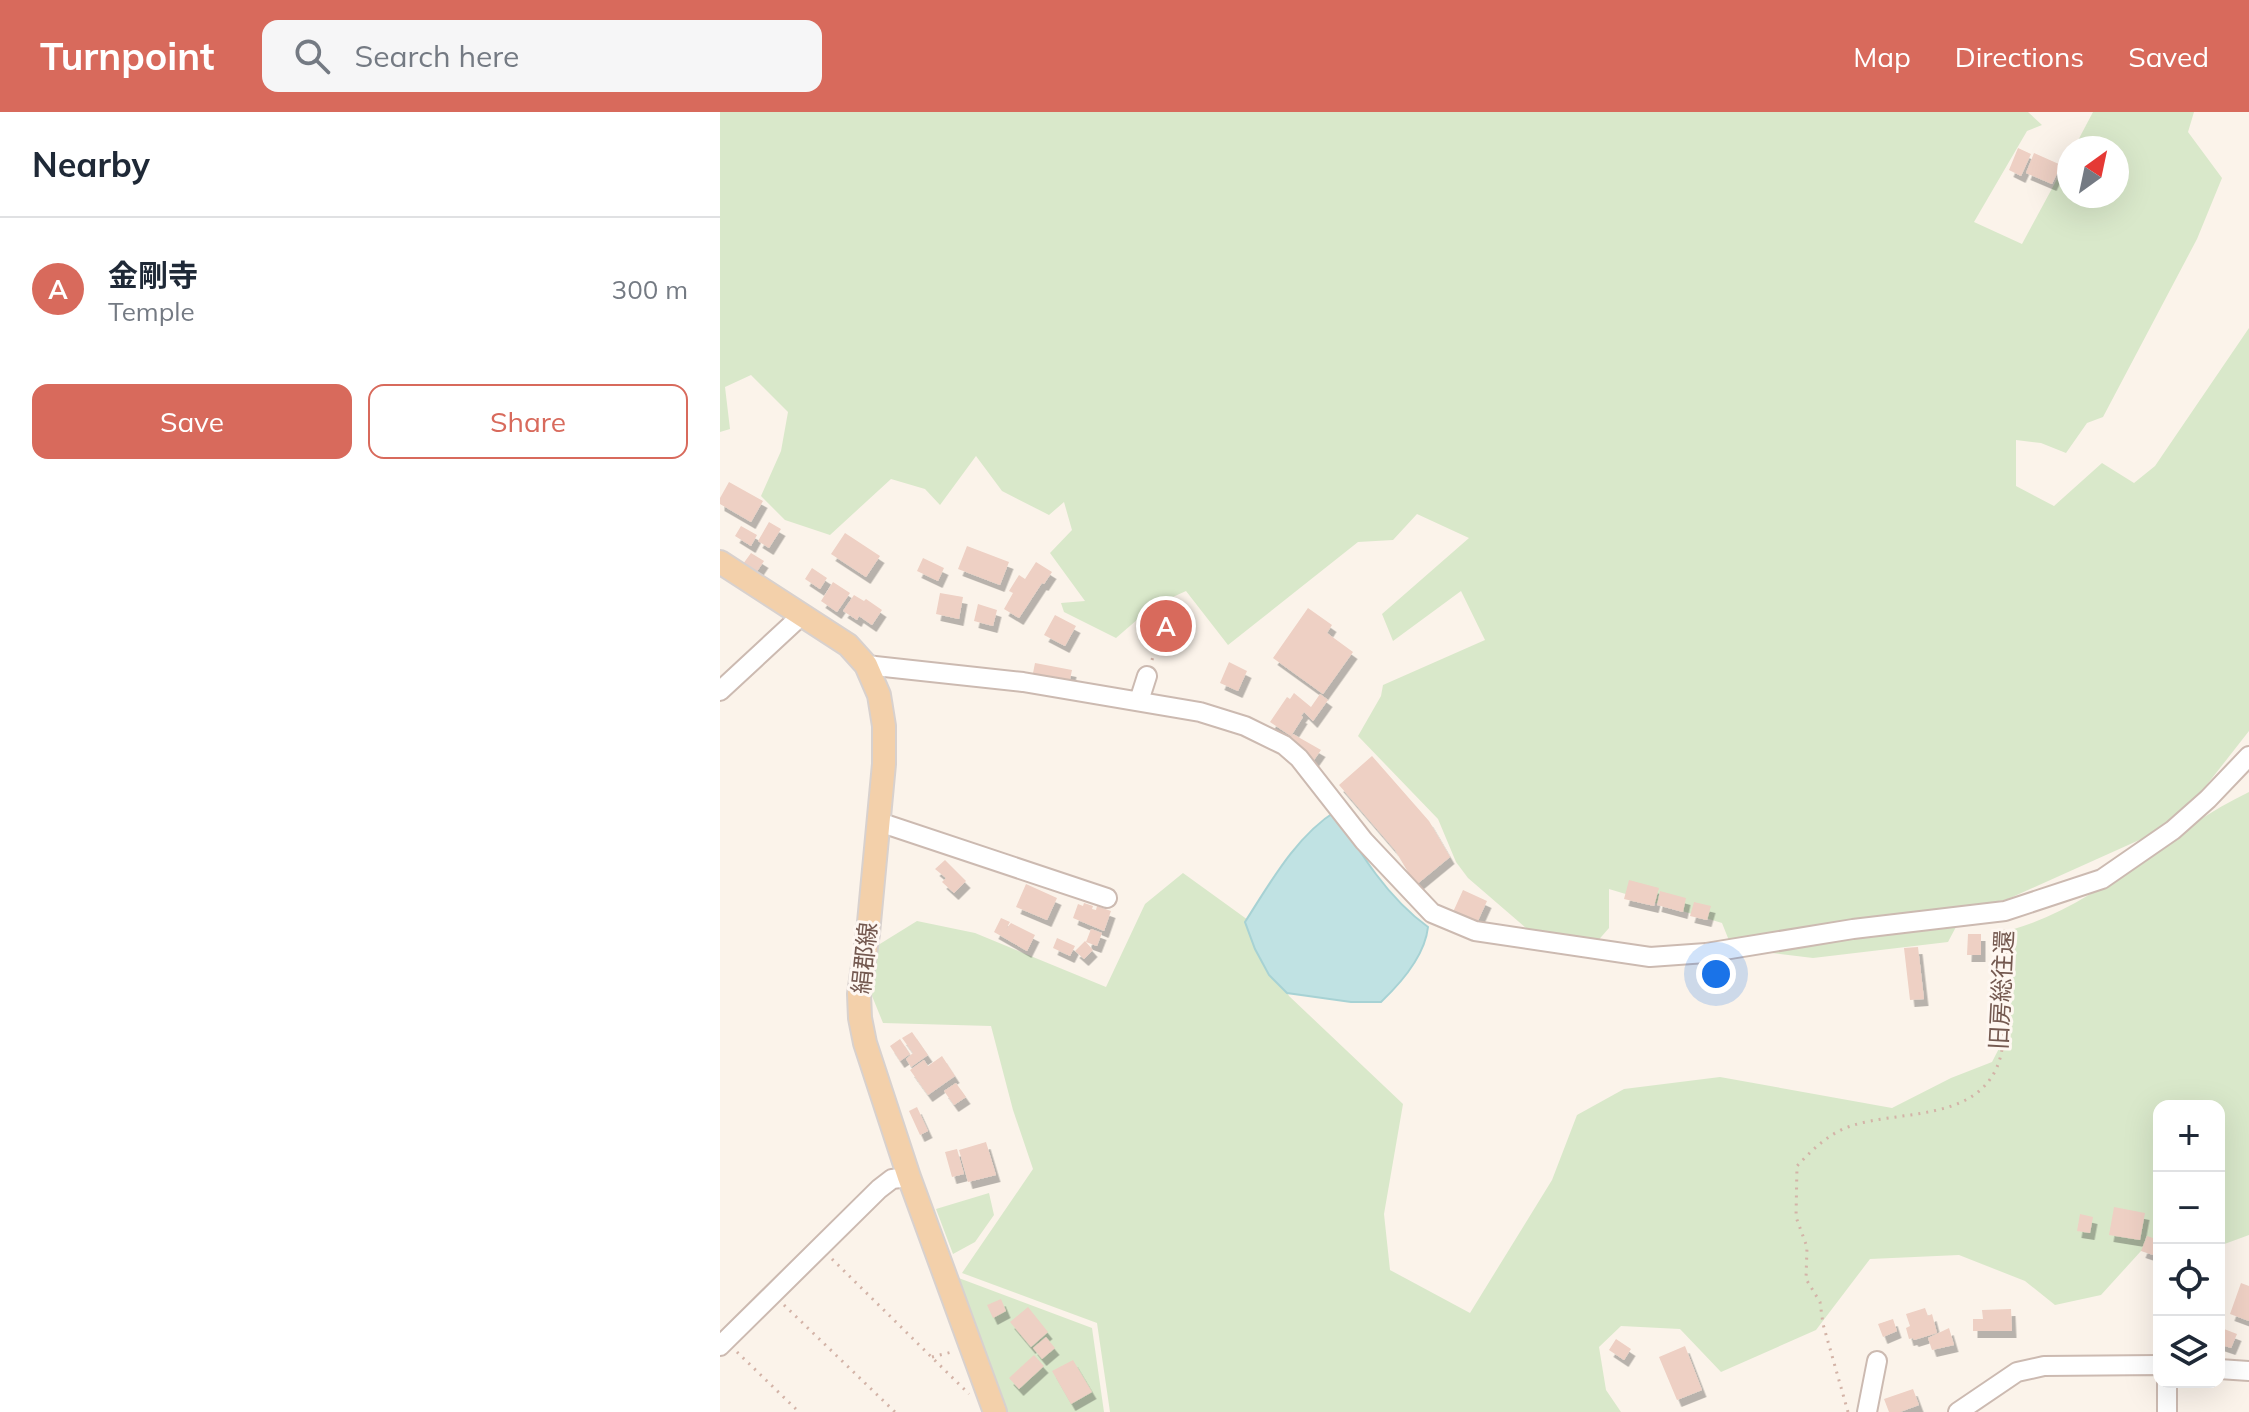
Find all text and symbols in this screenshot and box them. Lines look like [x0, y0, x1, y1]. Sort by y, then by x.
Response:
search box [262, 20, 822, 92]
text: Turnpoint [40, 32, 214, 80]
icon: search [290, 34, 334, 78]
text: Search here [354, 37, 519, 75]
text: Map [1853, 39, 1911, 74]
text: Directions [1955, 39, 2084, 74]
text: Saved [2128, 39, 2209, 74]
north arrow [2057, 136, 2129, 208]
text: Nearby [32, 143, 150, 186]
text: 金剛寺 [108, 256, 198, 294]
text: A [48, 273, 68, 306]
text: 300 m [612, 273, 688, 306]
text: Temple [108, 295, 195, 328]
button: Save [32, 384, 352, 459]
button: Share [368, 384, 688, 459]
pin: A [1140, 596, 1192, 656]
street label: 絹郡線 [845, 921, 883, 995]
street label: 旧房総往還 [1983, 929, 2019, 1051]
your location [1696, 954, 1736, 994]
map controls [2153, 1100, 2225, 1388]
button: + [2153, 1100, 2225, 1172]
button: − [2153, 1172, 2225, 1244]
button: locate [2153, 1244, 2225, 1316]
button: layers [2153, 1316, 2225, 1388]

